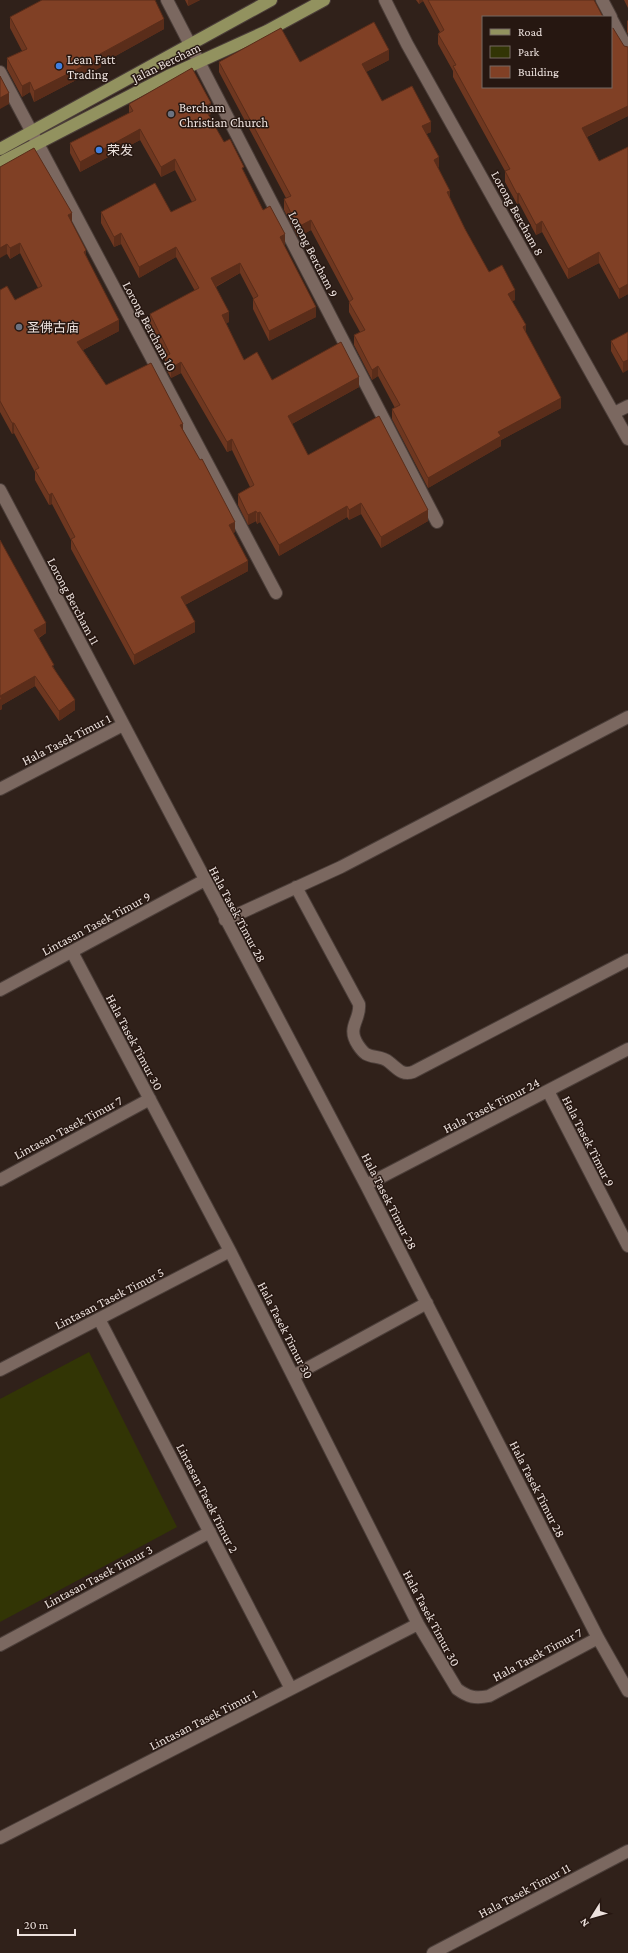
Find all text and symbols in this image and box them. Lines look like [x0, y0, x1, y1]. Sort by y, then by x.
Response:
legend [482, 16, 612, 88]
text: Road [518, 25, 543, 39]
street label: Jalan Bercham [128, 39, 204, 86]
text: Park [518, 45, 540, 59]
place label: Lean Fatt Trading [67, 52, 116, 82]
marker: Lean Fatt Trading [54, 61, 64, 71]
text: Building [518, 65, 559, 79]
place label: Bercham Christian Church [179, 100, 268, 130]
marker: Bercham Christian Church [166, 109, 176, 119]
place label: 荣发 [107, 143, 133, 158]
marker: 荣发 [94, 145, 104, 155]
street label: Lorong Bercham 8 [488, 168, 547, 258]
street label: Lorong Bercham 9 [285, 209, 342, 300]
street label: Lorong Bercham 10 [120, 279, 180, 374]
place label: 圣佛古庙 [27, 320, 79, 335]
marker: 圣佛古庙 [14, 322, 24, 332]
street label: Lorong Bercham 11 [44, 555, 103, 647]
street label: Hala Tasek Timur 1 [19, 711, 113, 768]
street label: Hala Tasek Timur 28 [206, 864, 269, 965]
street label: Lintasan Tasek Timur 9 [39, 888, 153, 959]
street label: Hala Tasek Timur 30 [103, 992, 166, 1093]
street label: Hala Tasek Timur 24 [440, 1074, 542, 1136]
street label: Lintasan Tasek Timur 7 [11, 1092, 125, 1162]
street label: Hala Tasek Timur 9 [559, 1093, 618, 1189]
street label: Hala Tasek Timur 28 [359, 1150, 420, 1252]
street label: Lintasan Tasek Timur 5 [52, 1264, 166, 1333]
street label: Hala Tasek Timur 30 [255, 1279, 317, 1381]
street label: Hala Tasek Timur 28 [507, 1438, 568, 1540]
street label: Lintasan Tasek Timur 2 [173, 1441, 242, 1555]
street label: Lintasan Tasek Timur 3 [41, 1541, 155, 1611]
street label: Hala Tasek Timur 30 [400, 1568, 463, 1669]
street label: Hala Tasek Timur 7 [490, 1624, 585, 1684]
street label: Lintasan Tasek Timur 1 [147, 1686, 260, 1753]
street label: Hala Tasek Timur 11 [476, 1860, 573, 1921]
north arrow [572, 1897, 612, 1937]
scale bar [18, 1911, 75, 1937]
text: N [577, 1916, 591, 1930]
text: 20 m [24, 1918, 49, 1932]

